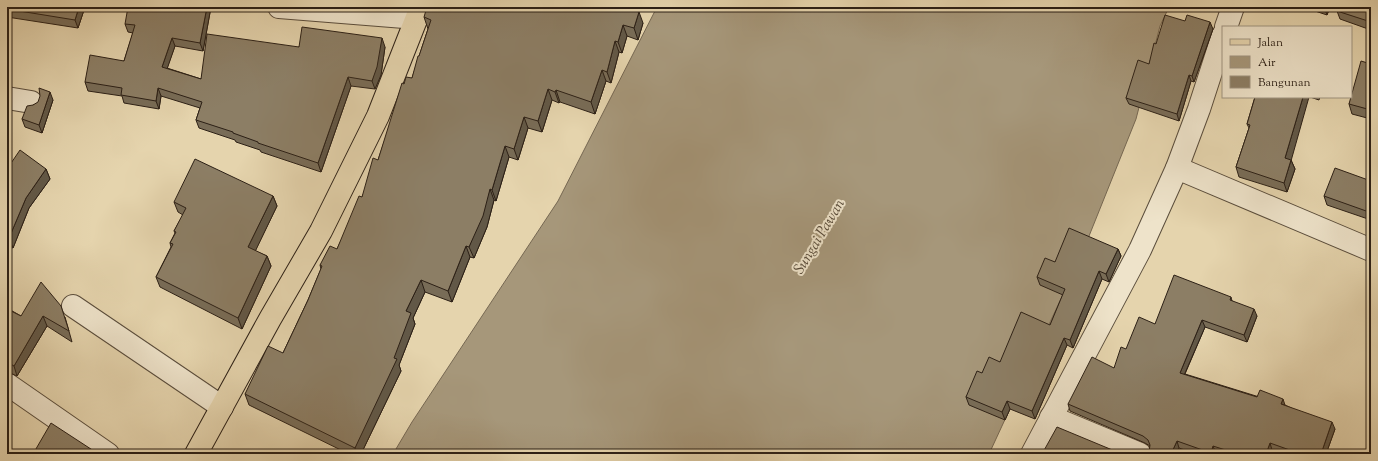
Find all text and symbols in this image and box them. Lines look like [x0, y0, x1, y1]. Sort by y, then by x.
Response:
legend [1222, 26, 1352, 98]
text: Jalan [1257, 34, 1283, 52]
text: Air [1258, 54, 1276, 72]
text: Bangunan [1258, 74, 1311, 92]
water label: Sungai Pawan [789, 195, 851, 278]

